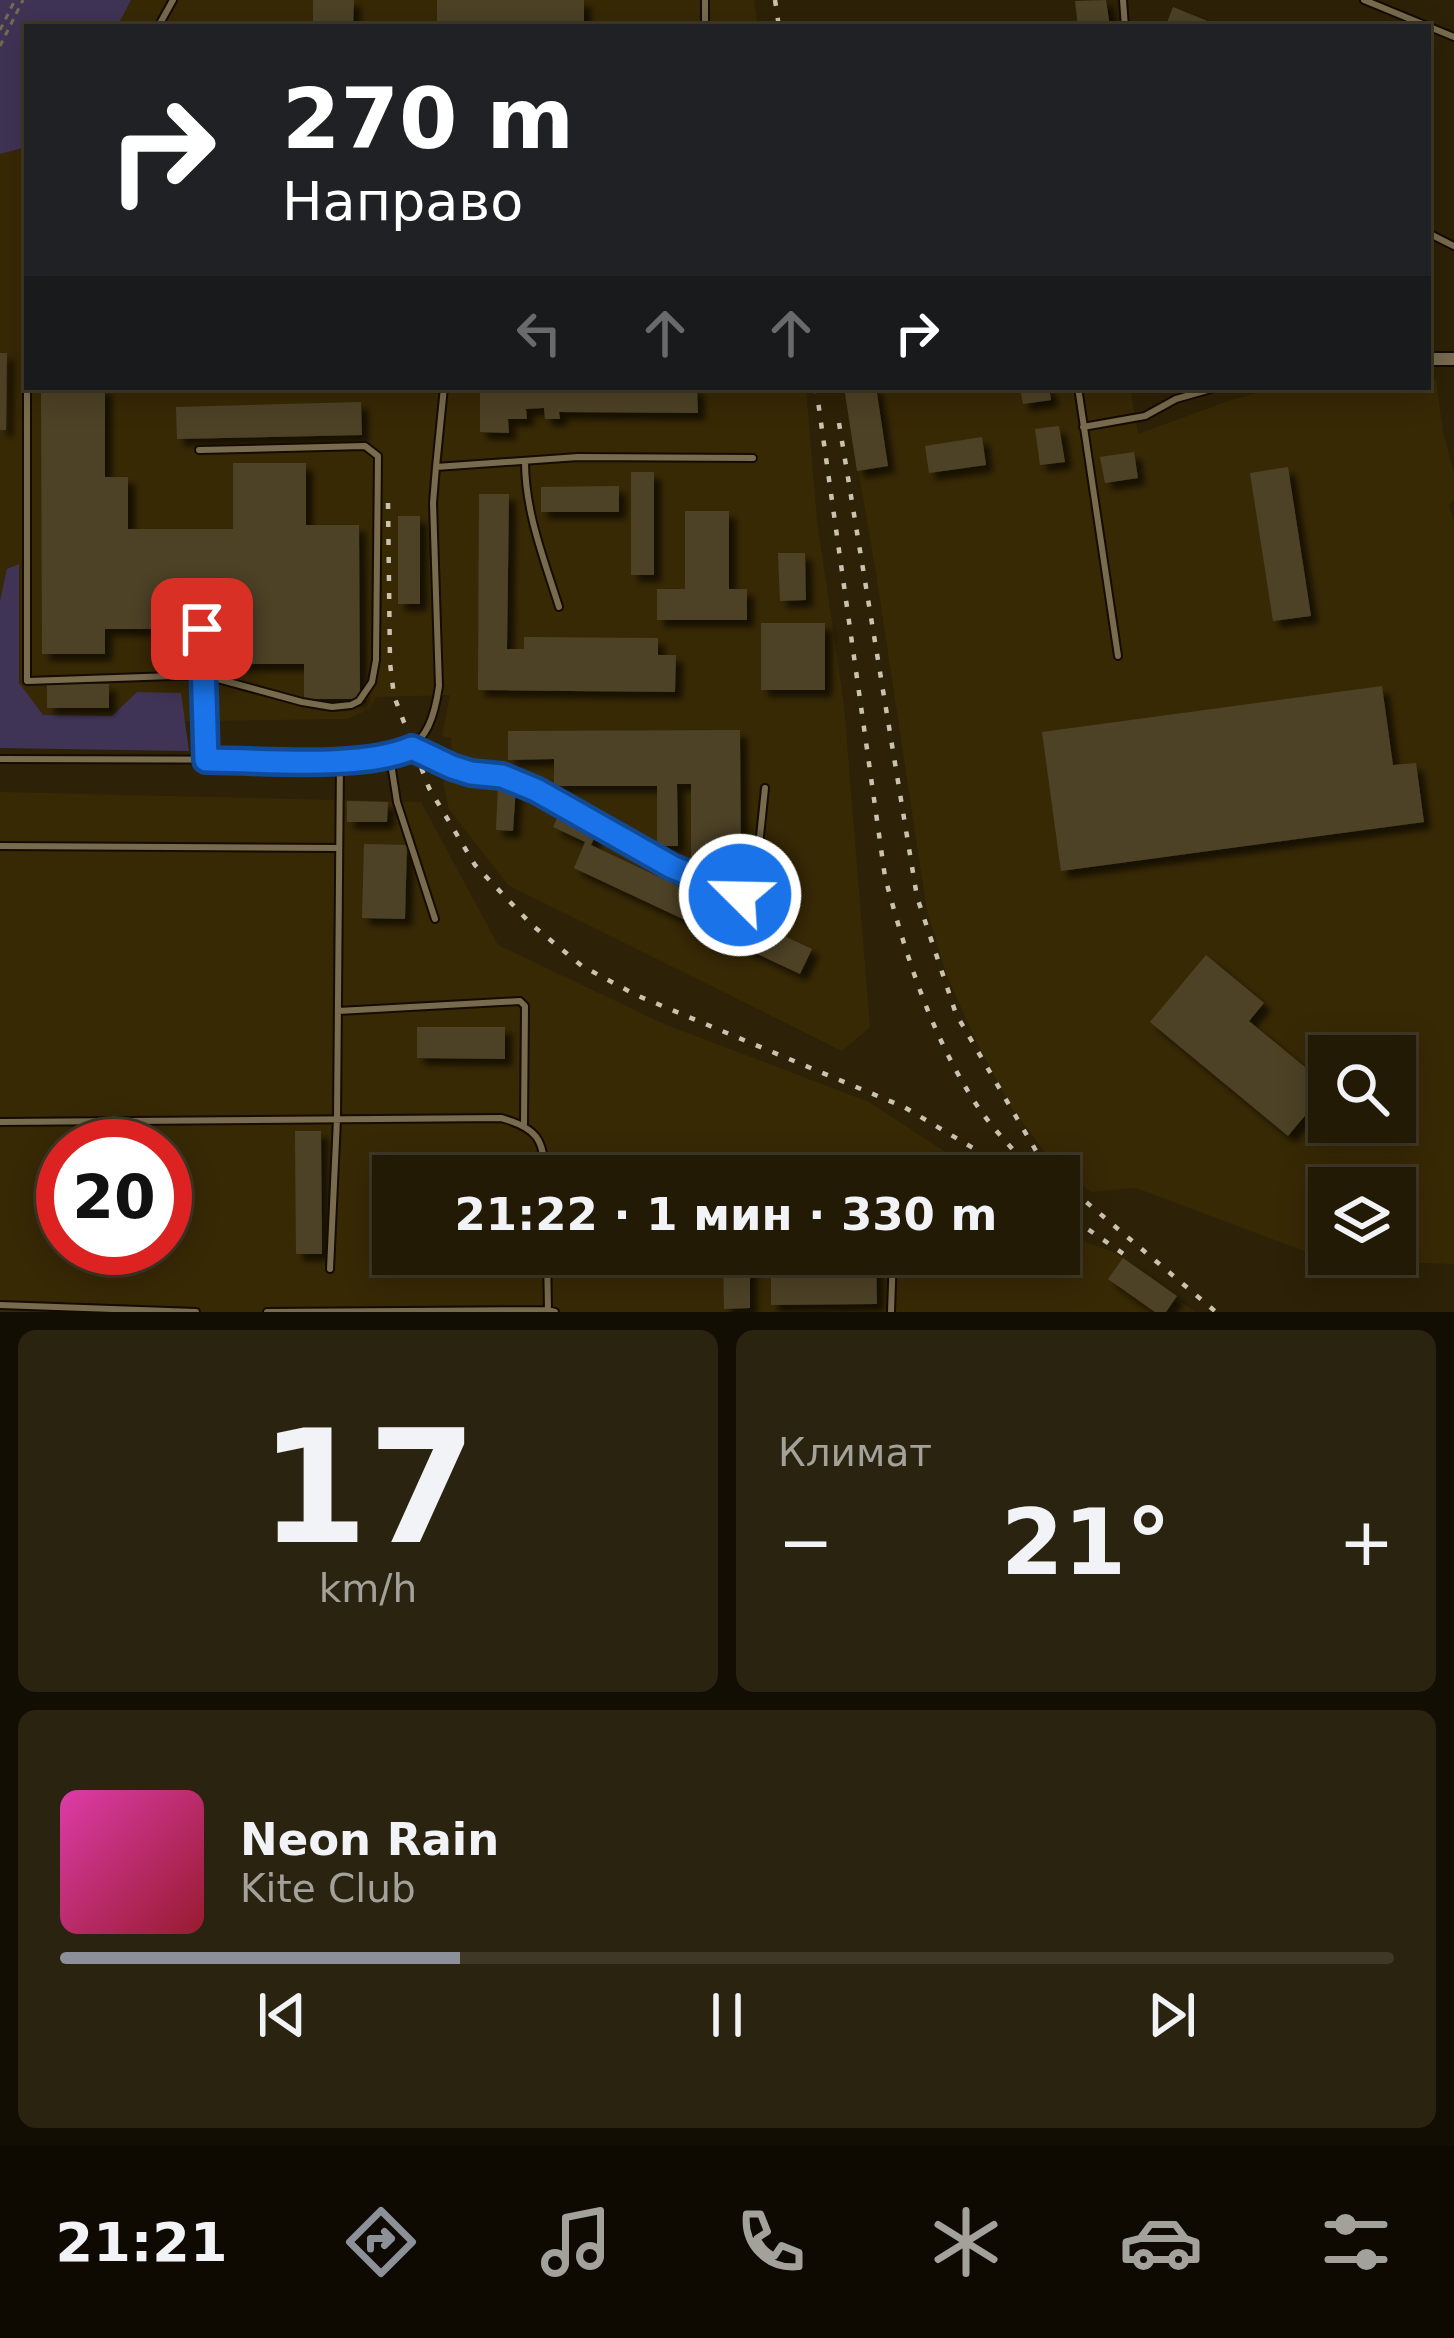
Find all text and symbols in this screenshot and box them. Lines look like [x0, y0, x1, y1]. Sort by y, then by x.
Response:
text: 270 m [282, 70, 574, 168]
icon: right [84, 72, 240, 228]
text: Направо [282, 170, 523, 233]
icon: left [506, 300, 572, 366]
icon: ahead [632, 300, 698, 366]
icon: ahead [758, 300, 824, 366]
icon: right [884, 300, 950, 366]
pin [151, 578, 253, 680]
icon: arrive [169, 596, 235, 662]
position arrow [677, 832, 803, 958]
map controls [1308, 1035, 1416, 1275]
button: search [1308, 1035, 1416, 1143]
speed limit sign: 20 [36, 1119, 192, 1275]
button: layers [1308, 1167, 1416, 1275]
text: 21:22 · 1 мин · 330 m [455, 1188, 997, 1241]
text: 17 [259, 1397, 477, 1579]
text: Климат [778, 1430, 932, 1475]
text: 21° [1001, 1490, 1171, 1595]
text: − [778, 1504, 833, 1581]
text: + [1339, 1504, 1394, 1581]
text: km/h [319, 1566, 417, 1611]
text: Neon Rain [240, 1813, 499, 1866]
text: Kite Club [240, 1866, 416, 1911]
icon: previous [249, 1982, 315, 2048]
icon: pause [694, 1982, 760, 2048]
icon: next [1139, 1982, 1205, 2048]
icon: directions [339, 2200, 423, 2284]
icon: music [534, 2200, 618, 2284]
icon: phone [729, 2200, 813, 2284]
icon: climate [924, 2200, 1008, 2284]
icon: car [1119, 2200, 1203, 2284]
icon: filters [1314, 2200, 1398, 2284]
text: 21:21 [56, 2211, 227, 2274]

